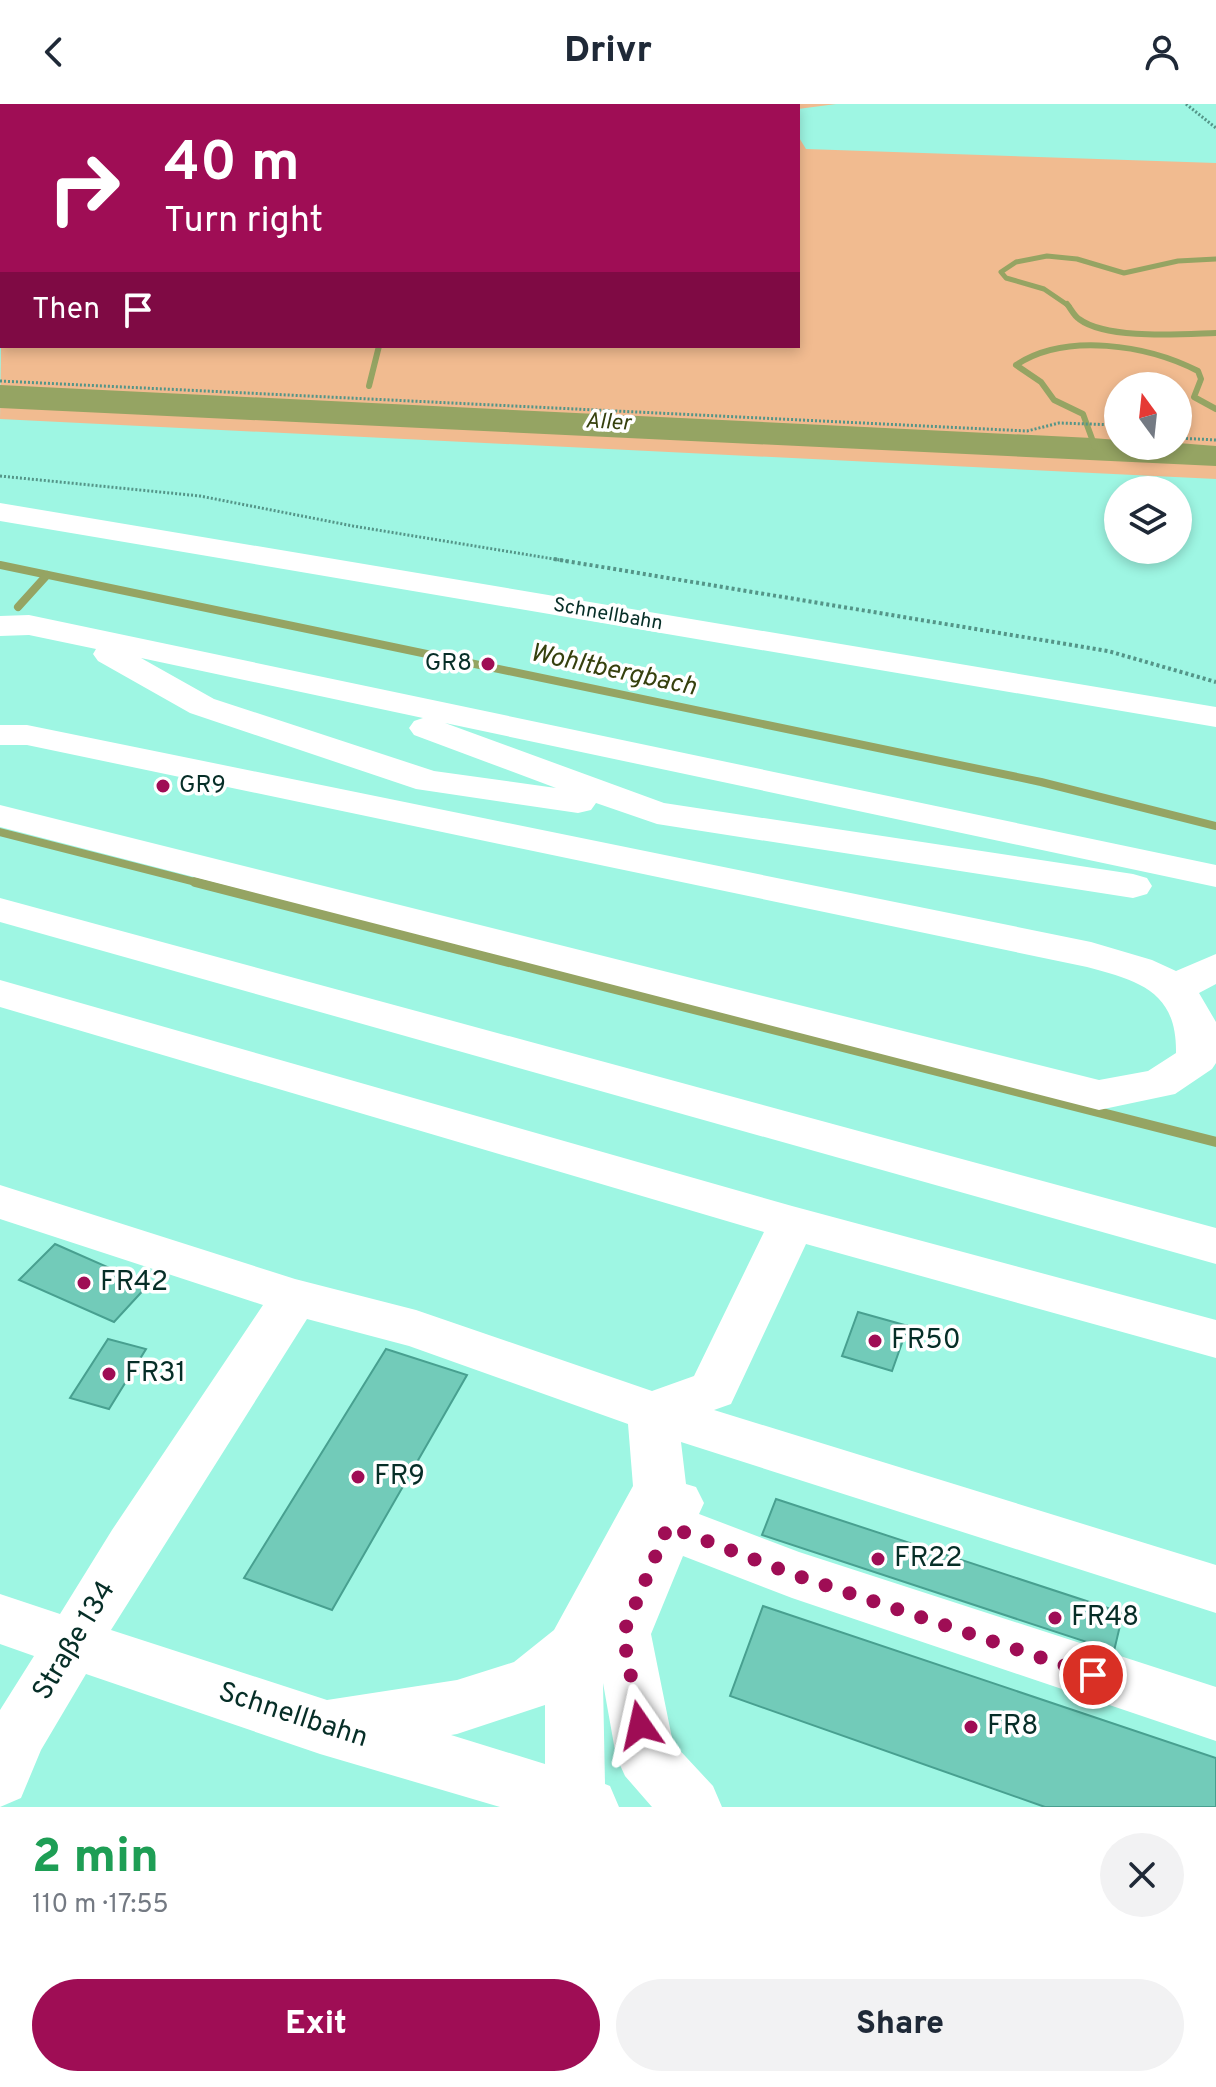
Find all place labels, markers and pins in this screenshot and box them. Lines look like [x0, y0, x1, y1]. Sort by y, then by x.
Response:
place label: GR8 [425, 649, 472, 679]
marker: GR8 [479, 655, 497, 673]
place label: GR9 [179, 771, 226, 801]
marker: GR9 [154, 777, 172, 795]
place label: FR42 [100, 1265, 168, 1301]
marker: FR42 [75, 1274, 93, 1292]
place label: FR50 [891, 1323, 961, 1359]
marker: FR50 [866, 1332, 884, 1350]
place label: FR31 [125, 1356, 186, 1392]
marker: FR31 [100, 1365, 118, 1383]
place label: FR9 [374, 1459, 425, 1495]
marker: FR9 [349, 1468, 367, 1486]
place label: FR22 [894, 1541, 962, 1577]
marker: FR22 [869, 1550, 887, 1568]
place label: FR48 [1071, 1600, 1139, 1636]
marker: FR48 [1046, 1609, 1064, 1627]
pin [1059, 1641, 1127, 1709]
place label: FR8 [987, 1709, 1038, 1745]
marker: FR8 [962, 1718, 980, 1736]

